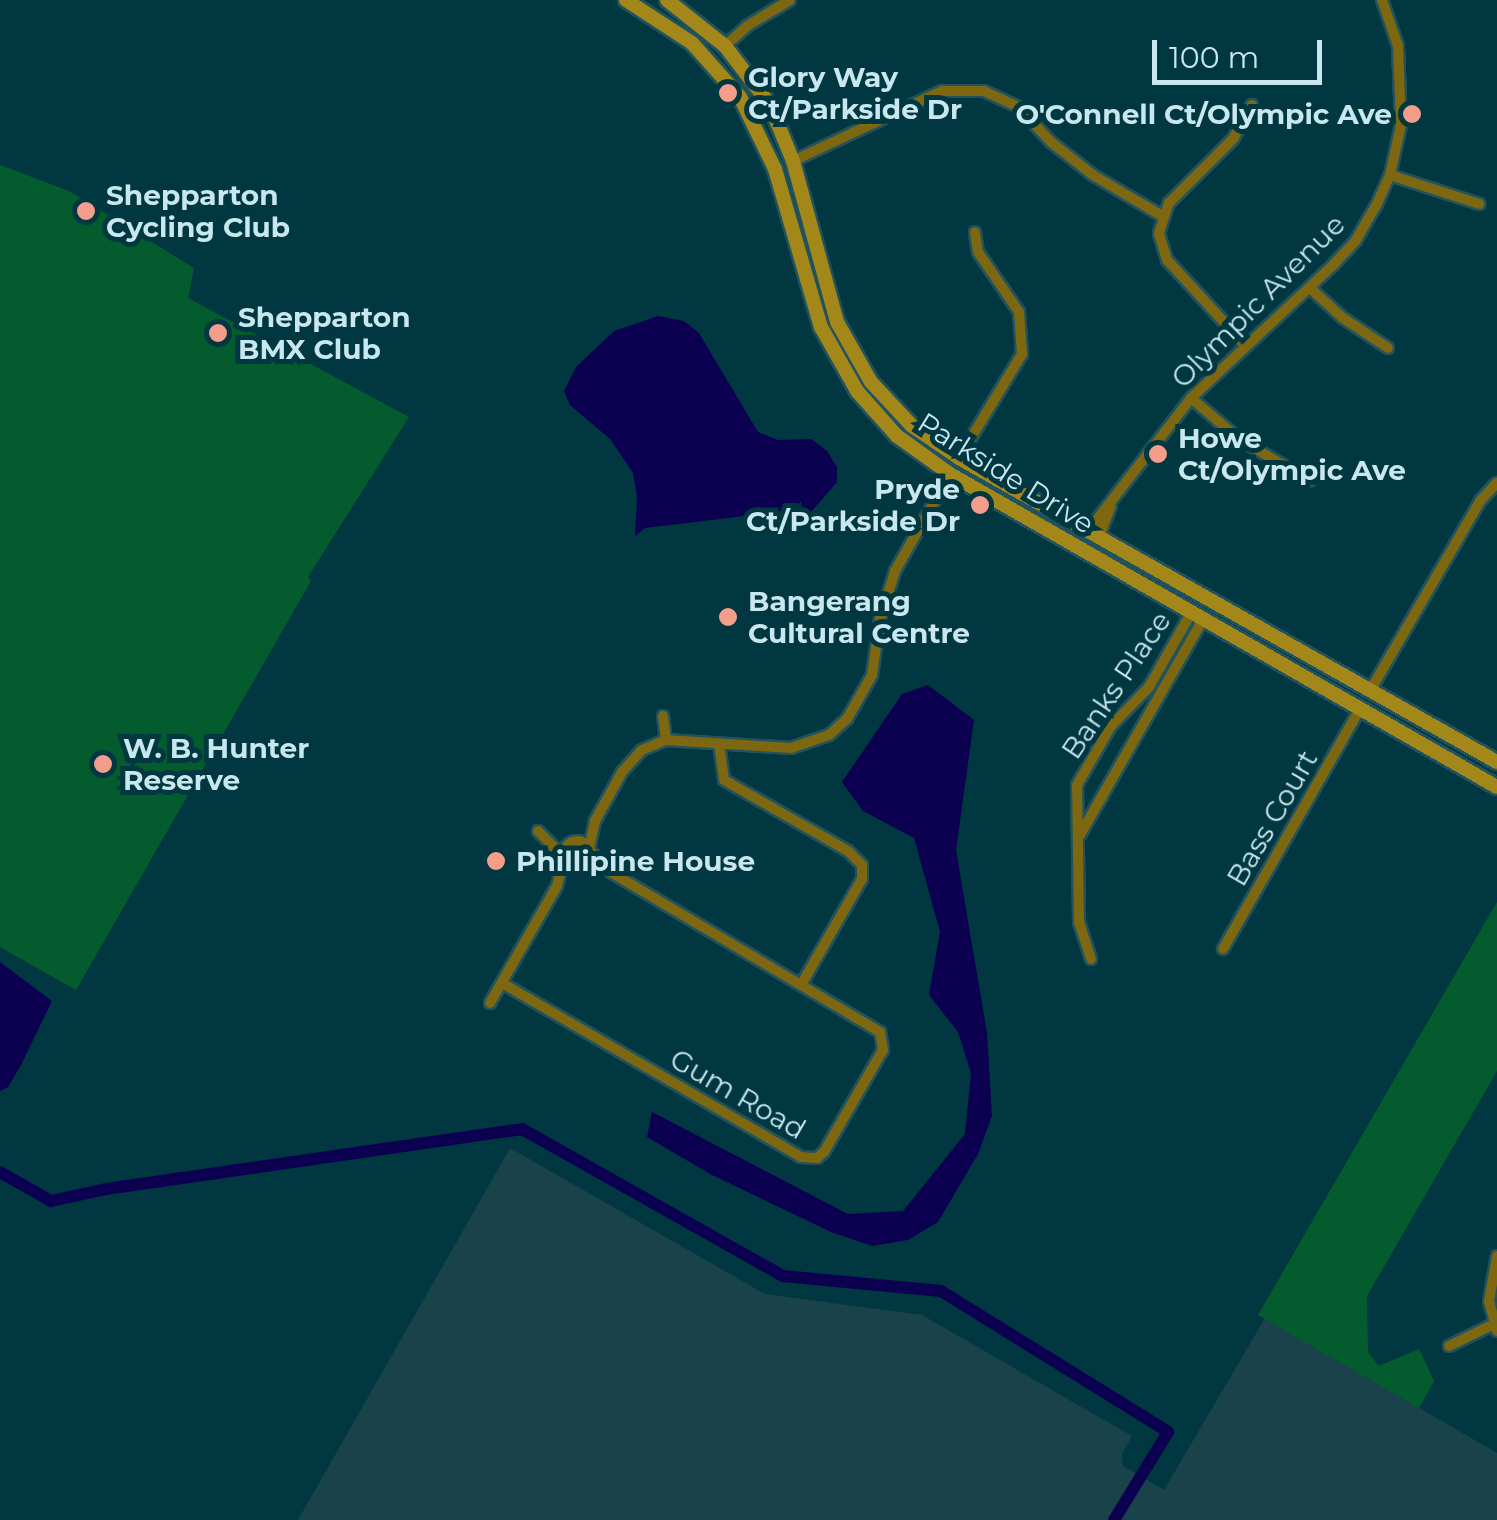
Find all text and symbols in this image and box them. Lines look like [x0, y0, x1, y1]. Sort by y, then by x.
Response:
scale bar [1157, 20, 1327, 82]
text: 100 m [1169, 39, 1259, 76]
place label: Glory Way Ct/Parkside Dr [748, 60, 962, 126]
marker: Glory Way Ct/Parkside Dr [717, 82, 739, 104]
place label: O'Connell Ct/Olympic Ave [1016, 97, 1392, 131]
marker: O'Connell Ct/Olympic Ave [1401, 103, 1423, 125]
place label: Shepparton Cycling Club [106, 178, 290, 244]
marker: Shepparton Cycling Club [75, 200, 97, 222]
street label: Olympic Avenue [1164, 207, 1352, 395]
place label: Shepparton BMX Club [238, 300, 411, 366]
marker: Shepparton BMX Club [207, 322, 229, 344]
street label: Parkside Drive [912, 405, 1100, 541]
place label: Howe Ct/Olympic Ave [1178, 421, 1406, 487]
marker: Howe Ct/Olympic Ave [1147, 443, 1169, 465]
place label: Pryde Ct/Parkside Dr [746, 472, 960, 538]
marker: Pryde Ct/Parkside Dr [969, 494, 991, 516]
place label: Bangerang Cultural Centre [748, 584, 970, 650]
street label: Banks Place [1054, 605, 1178, 765]
marker: Bangerang Cultural Centre [717, 606, 739, 628]
place label: W. B. Hunter Reserve [123, 731, 309, 797]
street label: Bass Court [1220, 744, 1324, 892]
marker: W. B. Hunter Reserve [92, 753, 114, 775]
place label: Phillipine House [516, 844, 755, 878]
marker: Phillipine House [485, 850, 507, 872]
street label: Gum Road [664, 1042, 812, 1146]

